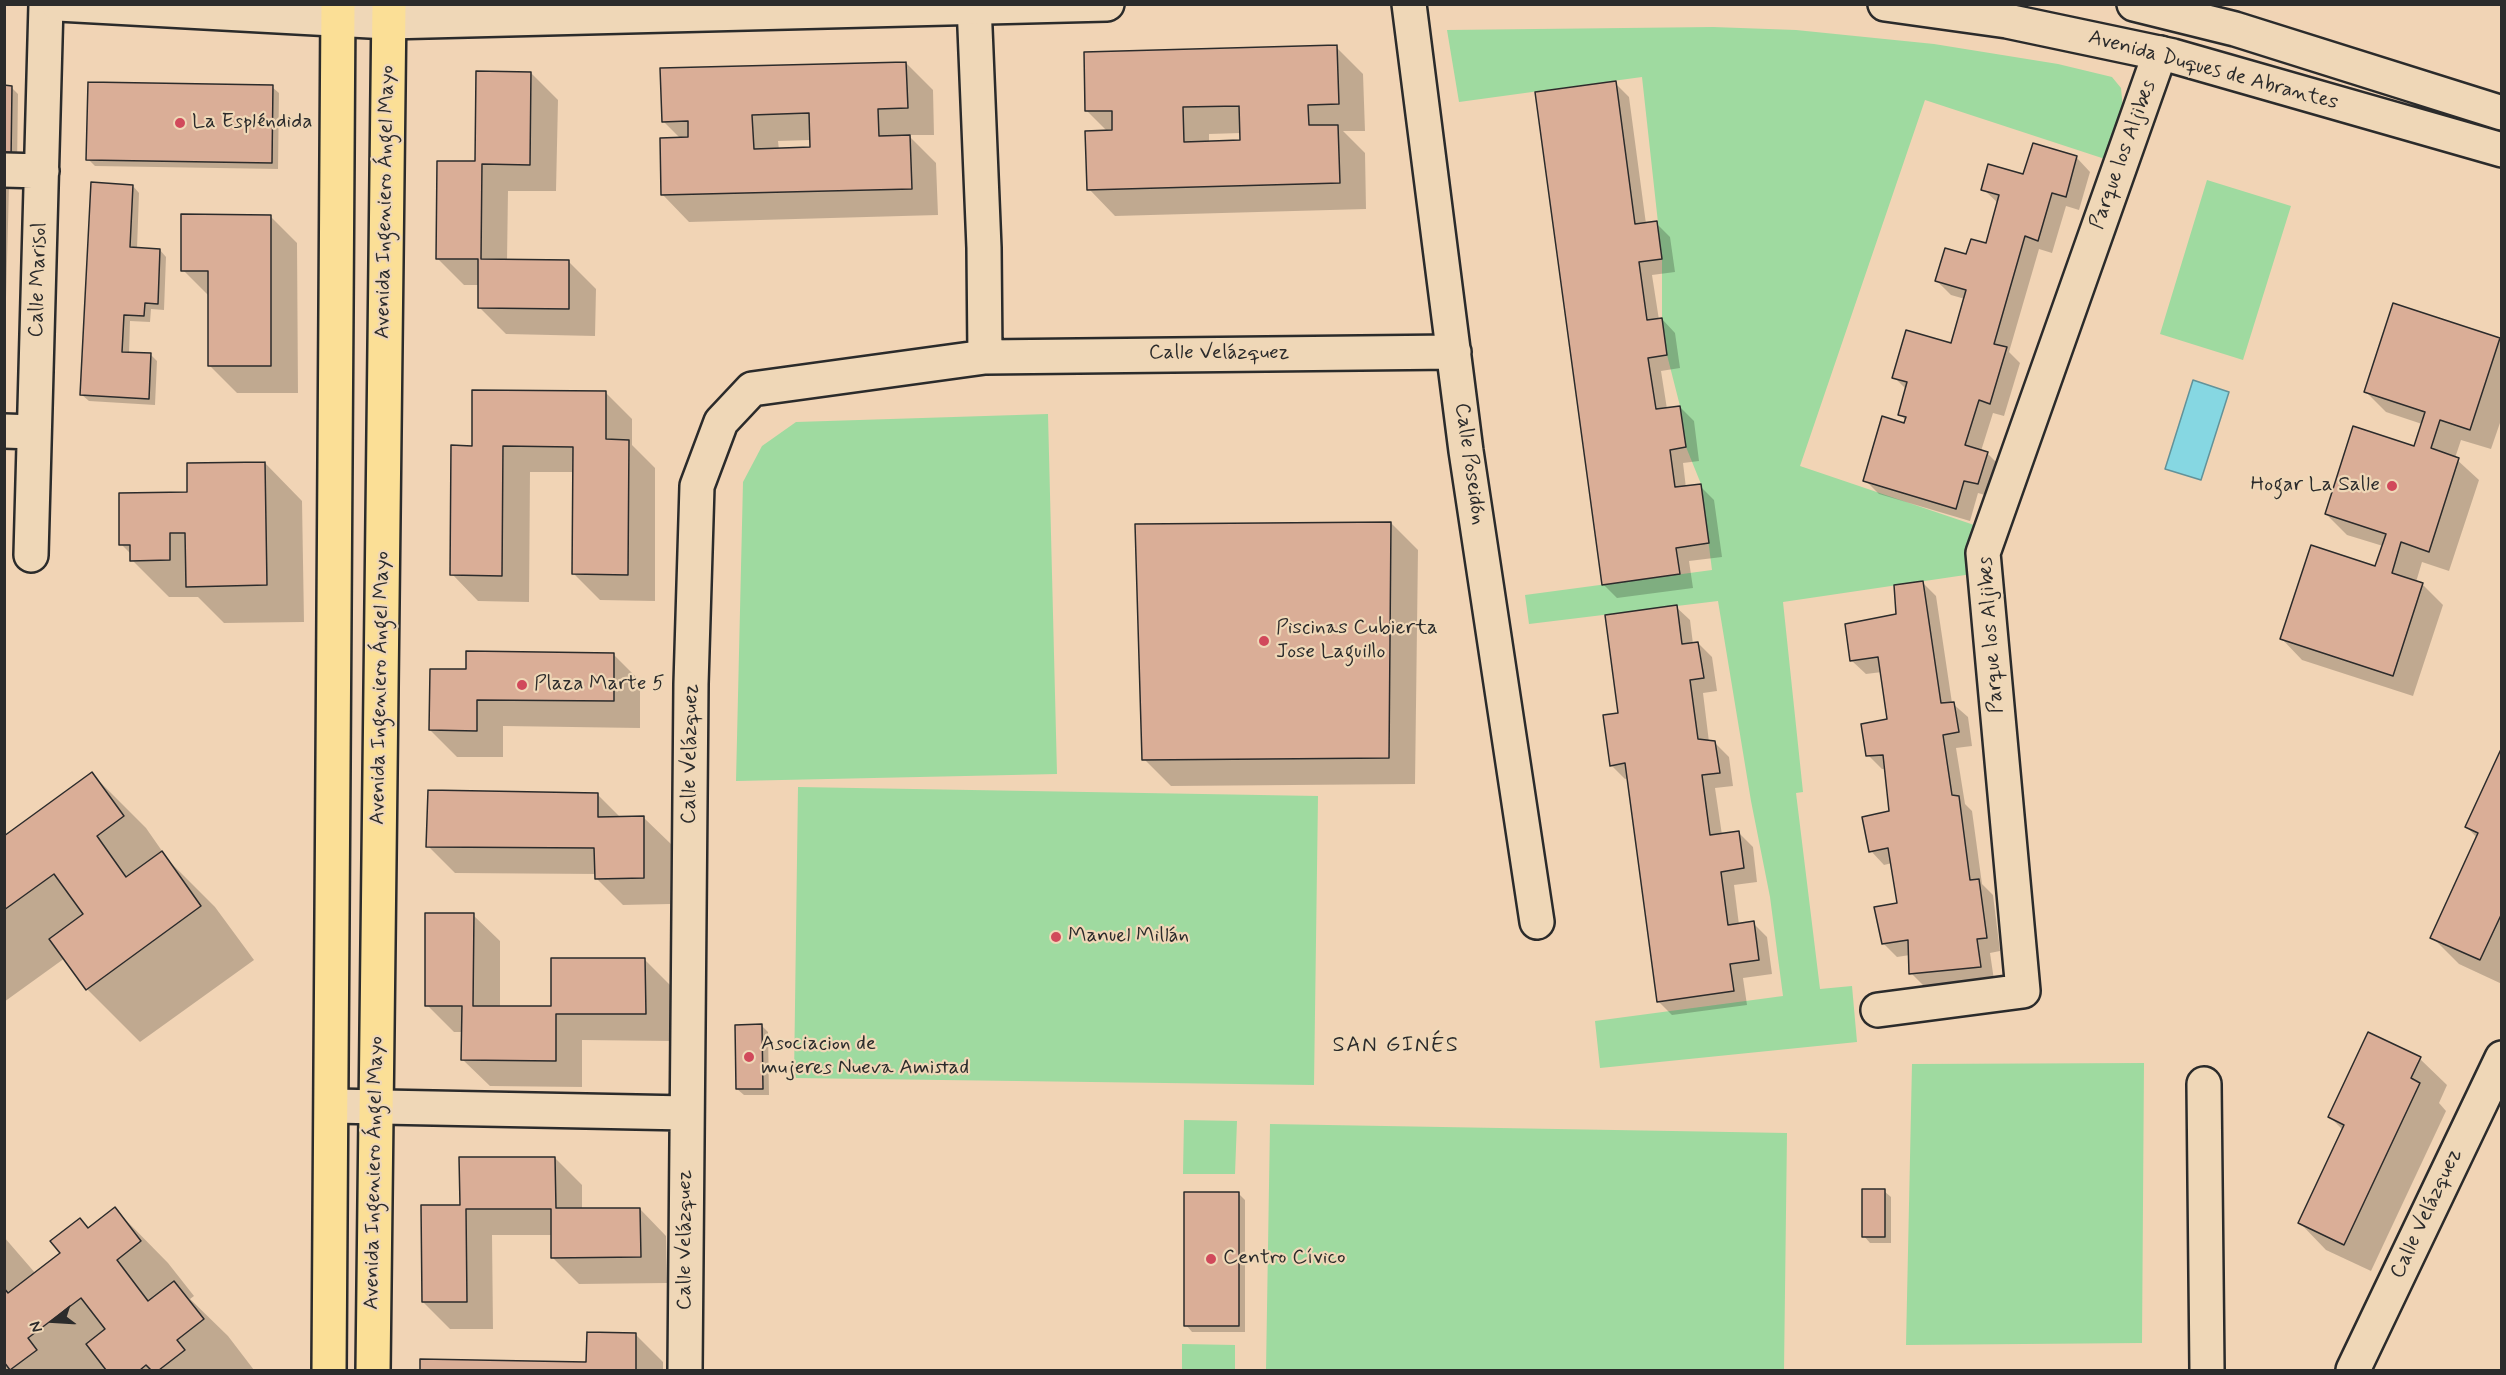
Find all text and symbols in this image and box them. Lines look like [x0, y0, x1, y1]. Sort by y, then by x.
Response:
street label: Avenida Duques de Abrantes [2085, 25, 2341, 117]
street label: Avenida Ingeniero Ángel Mayo [371, 65, 401, 339]
street label: Parque los Aljibes [2085, 77, 2163, 233]
place label: La Espléndida [192, 110, 312, 136]
marker: La Espléndida [173, 116, 187, 130]
street label: Calle Marisol [24, 222, 54, 338]
street label: Calle Velázquez [1149, 341, 1289, 367]
street label: Calle Poseidón [1448, 401, 1490, 527]
place label: Hogar La Salle [2250, 473, 2380, 499]
marker: Hogar La Salle [2385, 479, 2399, 493]
street label: Avenida Ingeniero Ángel Mayo [366, 551, 396, 825]
street label: Parque los Aljibes [1974, 556, 2010, 714]
place label: Piscinas Cubierta Jose Laguillo [1276, 616, 1438, 666]
marker: Piscinas Cubierta Jose Laguillo [1257, 634, 1271, 648]
place label: Plaza Marte 5 [534, 672, 665, 698]
marker: Plaza Marte 5 [515, 678, 529, 692]
street label: Calle Velázquez [677, 683, 705, 825]
place label: Manuel Millán [1068, 924, 1189, 950]
marker: Manuel Millán [1049, 930, 1063, 944]
place label: Asociacion de mujeres Nueva Amistad [761, 1032, 969, 1082]
district label: SAN GINÉS [1332, 1033, 1460, 1059]
street label: Avenida Ingeniero Ángel Mayo [360, 1036, 390, 1310]
marker: Asociacion de mujeres Nueva Amistad [742, 1050, 756, 1064]
street label: Calle Velázquez [2386, 1145, 2468, 1283]
street label: Calle Velázquez [673, 1170, 699, 1310]
place label: Centro Cívico [1223, 1246, 1346, 1272]
marker: Centro Cívico [1204, 1252, 1218, 1266]
north arrow [24, 1291, 84, 1351]
text: N [25, 1318, 48, 1335]

